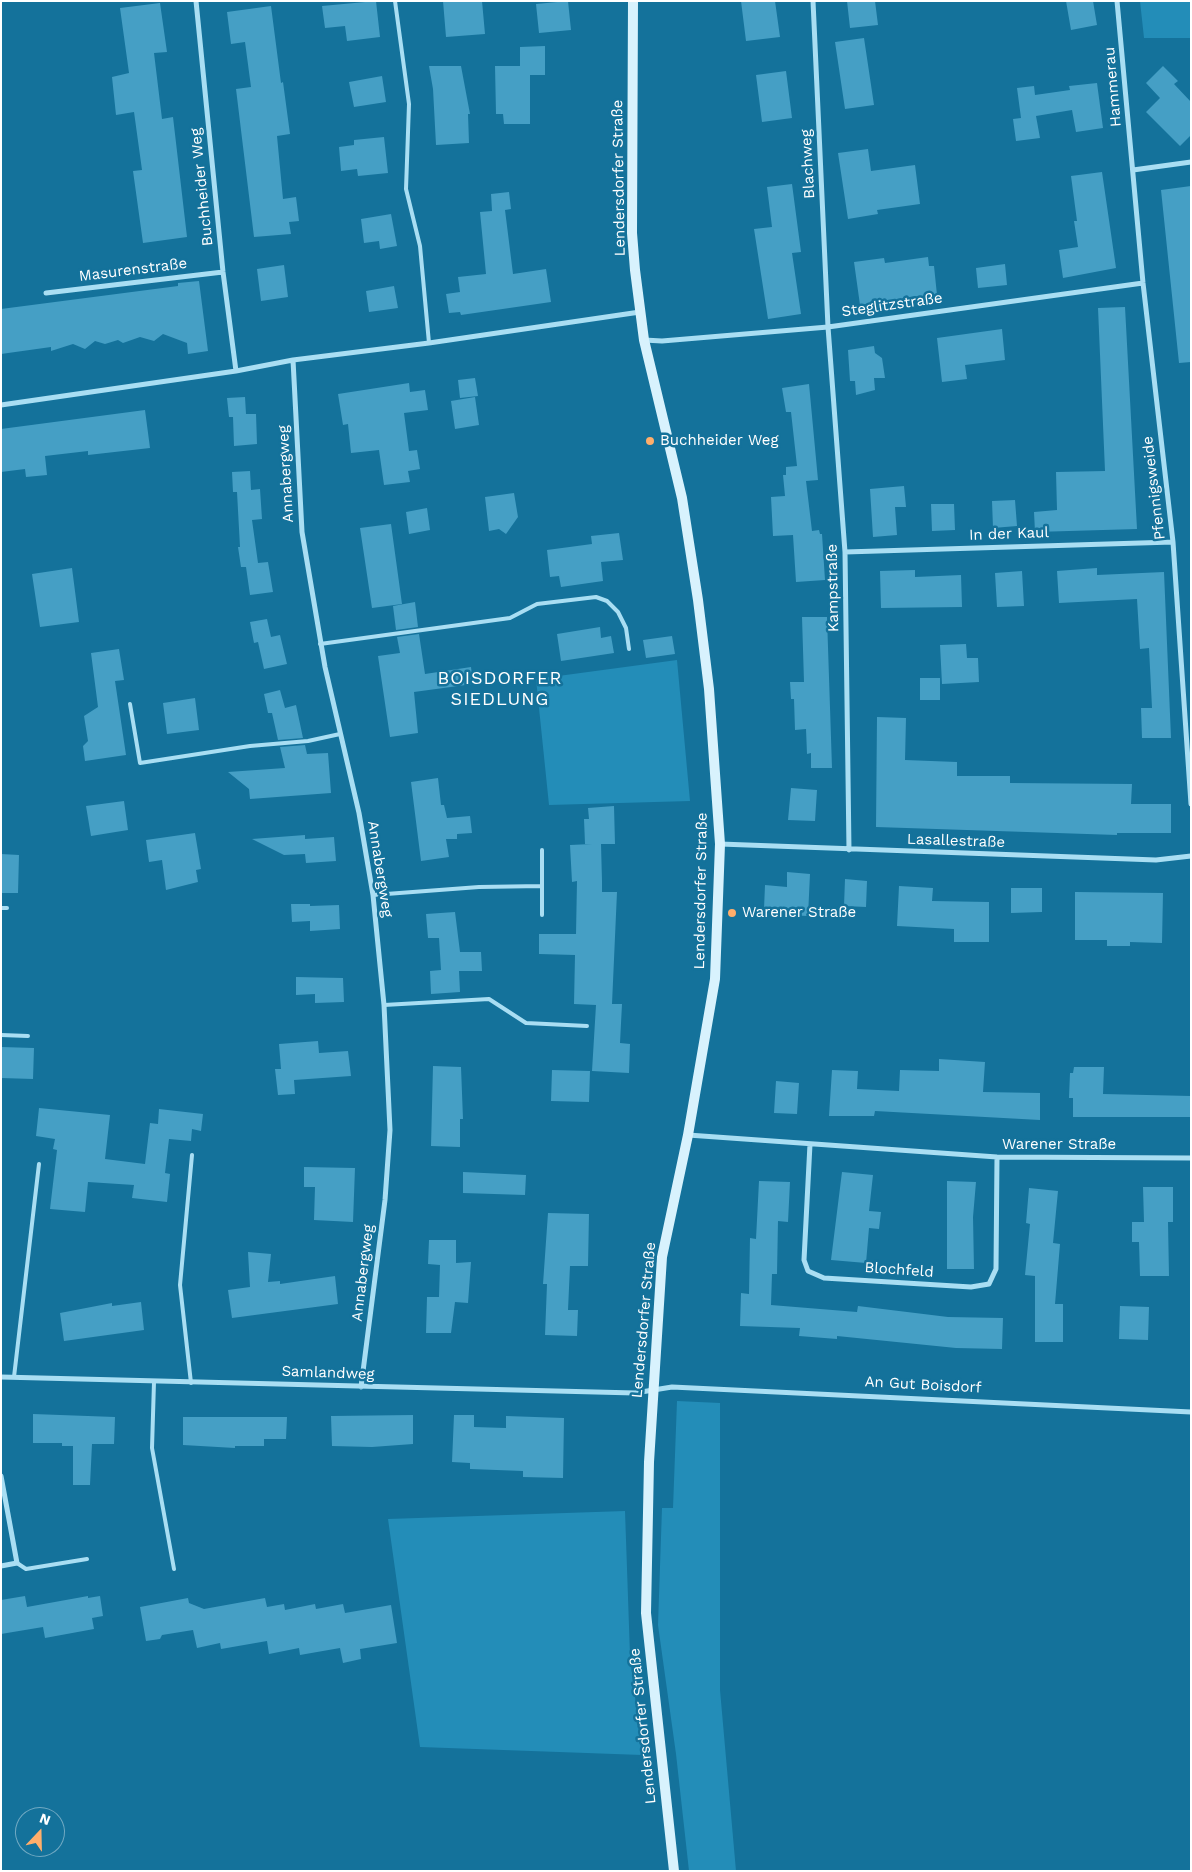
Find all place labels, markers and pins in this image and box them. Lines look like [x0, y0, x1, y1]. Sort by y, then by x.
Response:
place label: Buchheider Weg [660, 432, 778, 450]
marker: Buchheider Weg [644, 435, 656, 447]
place label: Warener Straße [742, 904, 856, 922]
marker: Warener Straße [726, 907, 738, 919]

